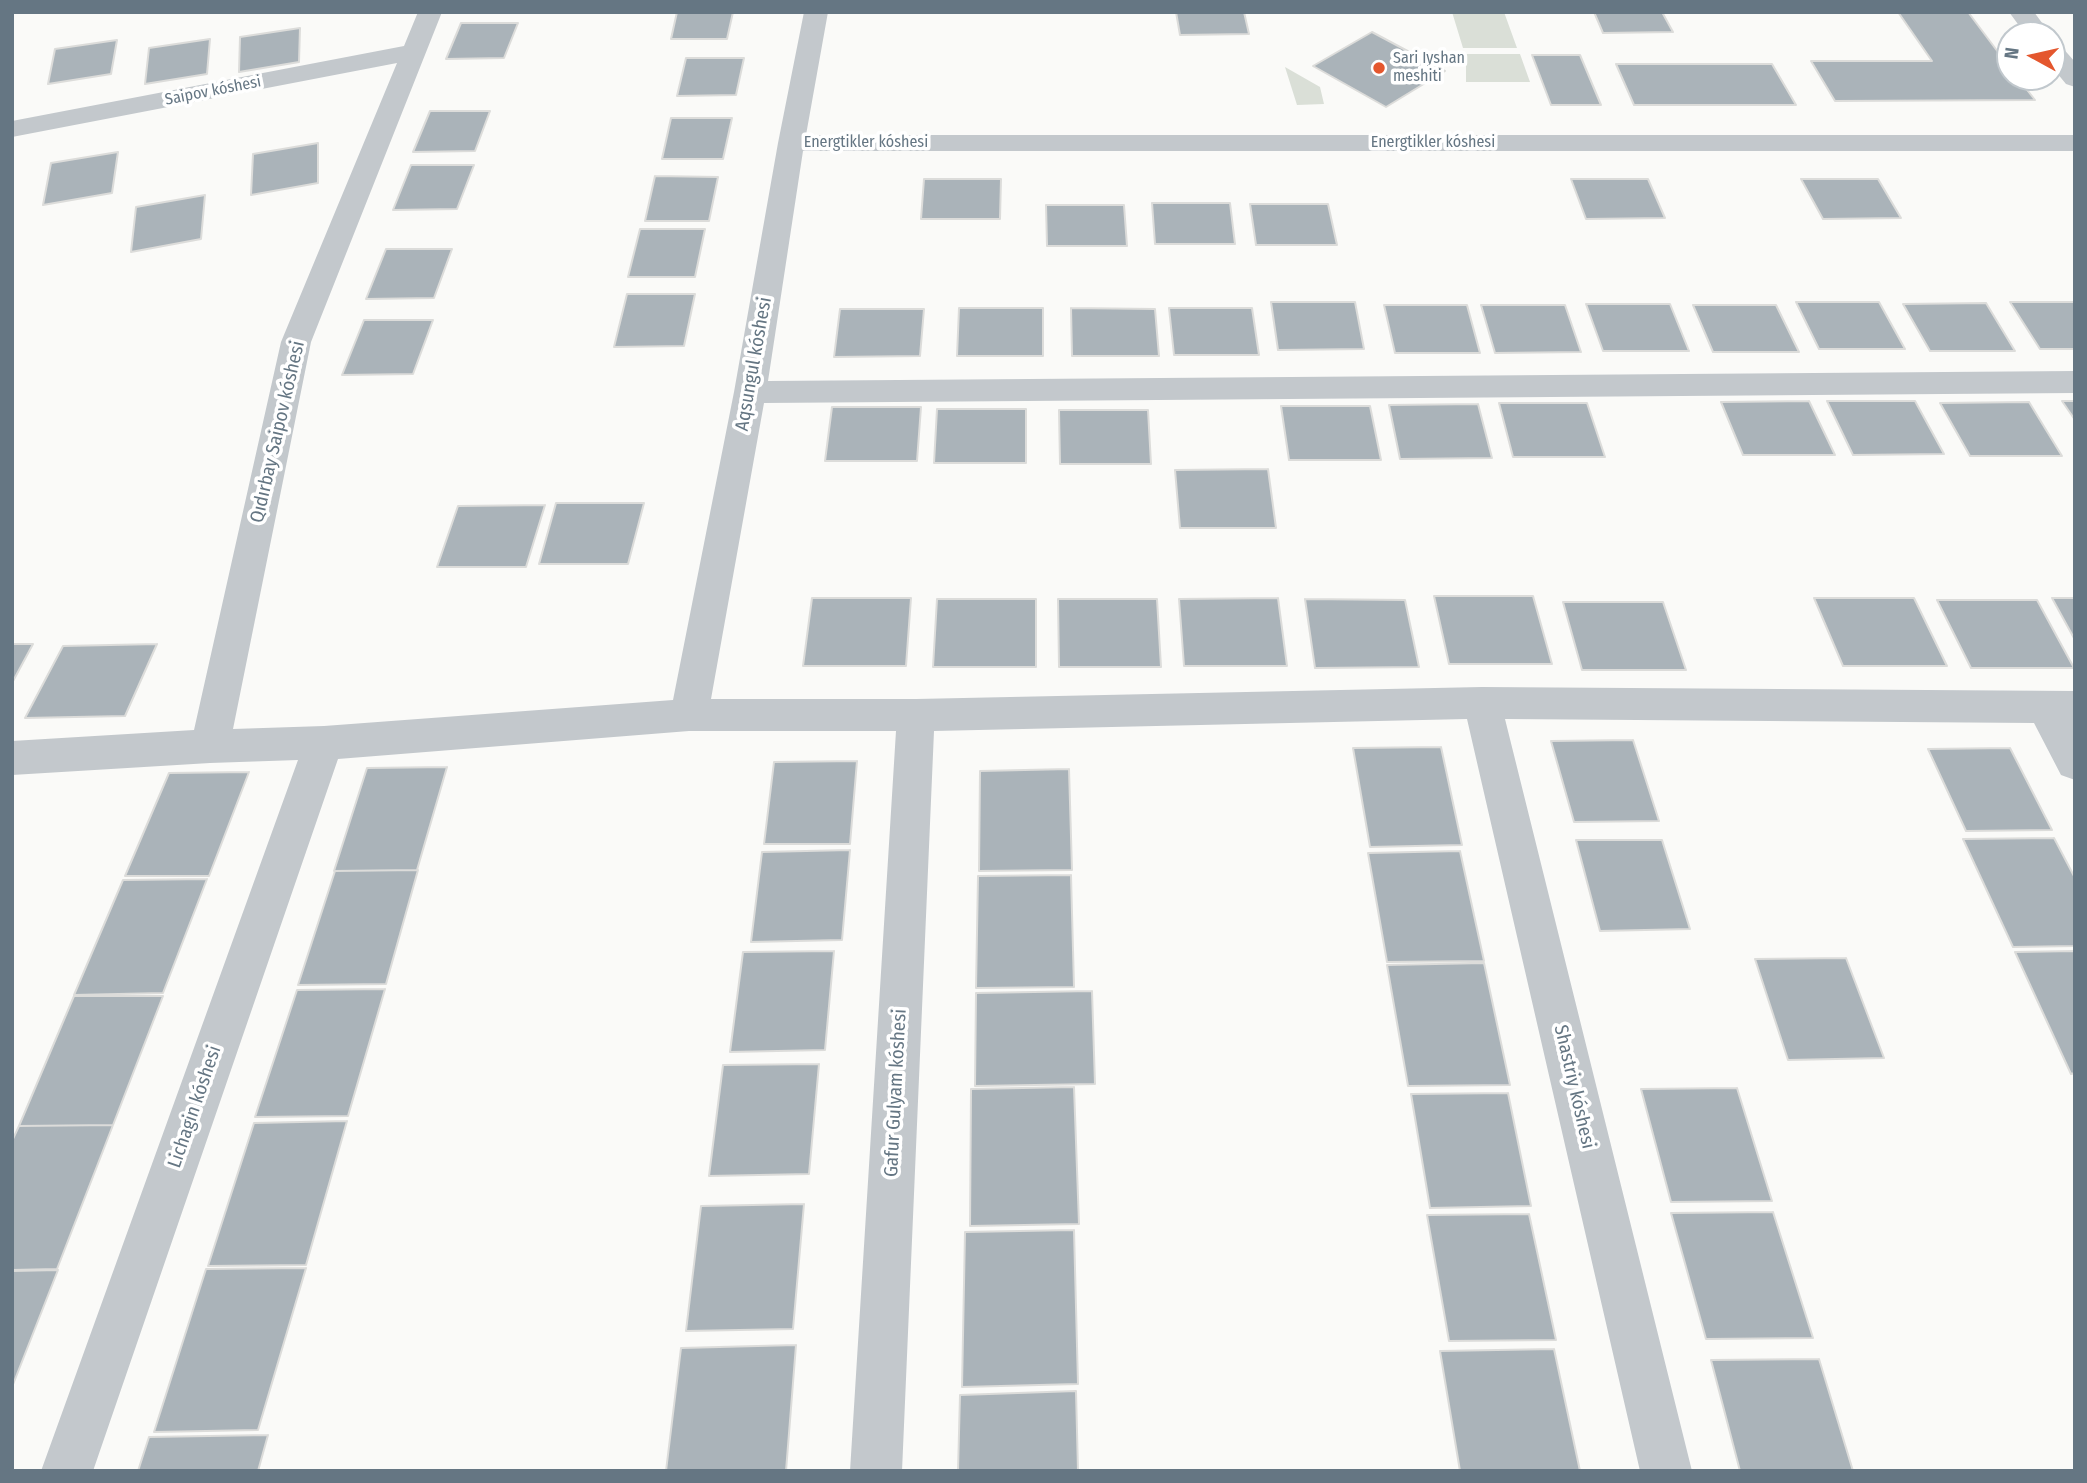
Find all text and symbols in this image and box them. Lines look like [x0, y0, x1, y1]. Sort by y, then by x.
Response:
north arrow [1996, 21, 2066, 91]
text: N [2000, 46, 2024, 61]
place label: Sari Iyshan meshiti [1393, 49, 1465, 87]
marker: Sari Iyshan meshiti [1371, 60, 1387, 76]
street label: Saipov kóshesi [163, 72, 263, 110]
street label: Energtikler kóshesi [804, 133, 928, 153]
street label: Energtikler kóshesi [1371, 133, 1495, 153]
street label: Aqsungul kóshesi [731, 295, 777, 433]
street label: Qıdırbay Saipov kóshesi [246, 339, 310, 525]
street label: Gafur Gulyam kóshesi [880, 1008, 912, 1178]
street label: Shastriy kóshesi [1549, 1023, 1599, 1151]
street label: Lichagin kóshesi [163, 1043, 227, 1171]

